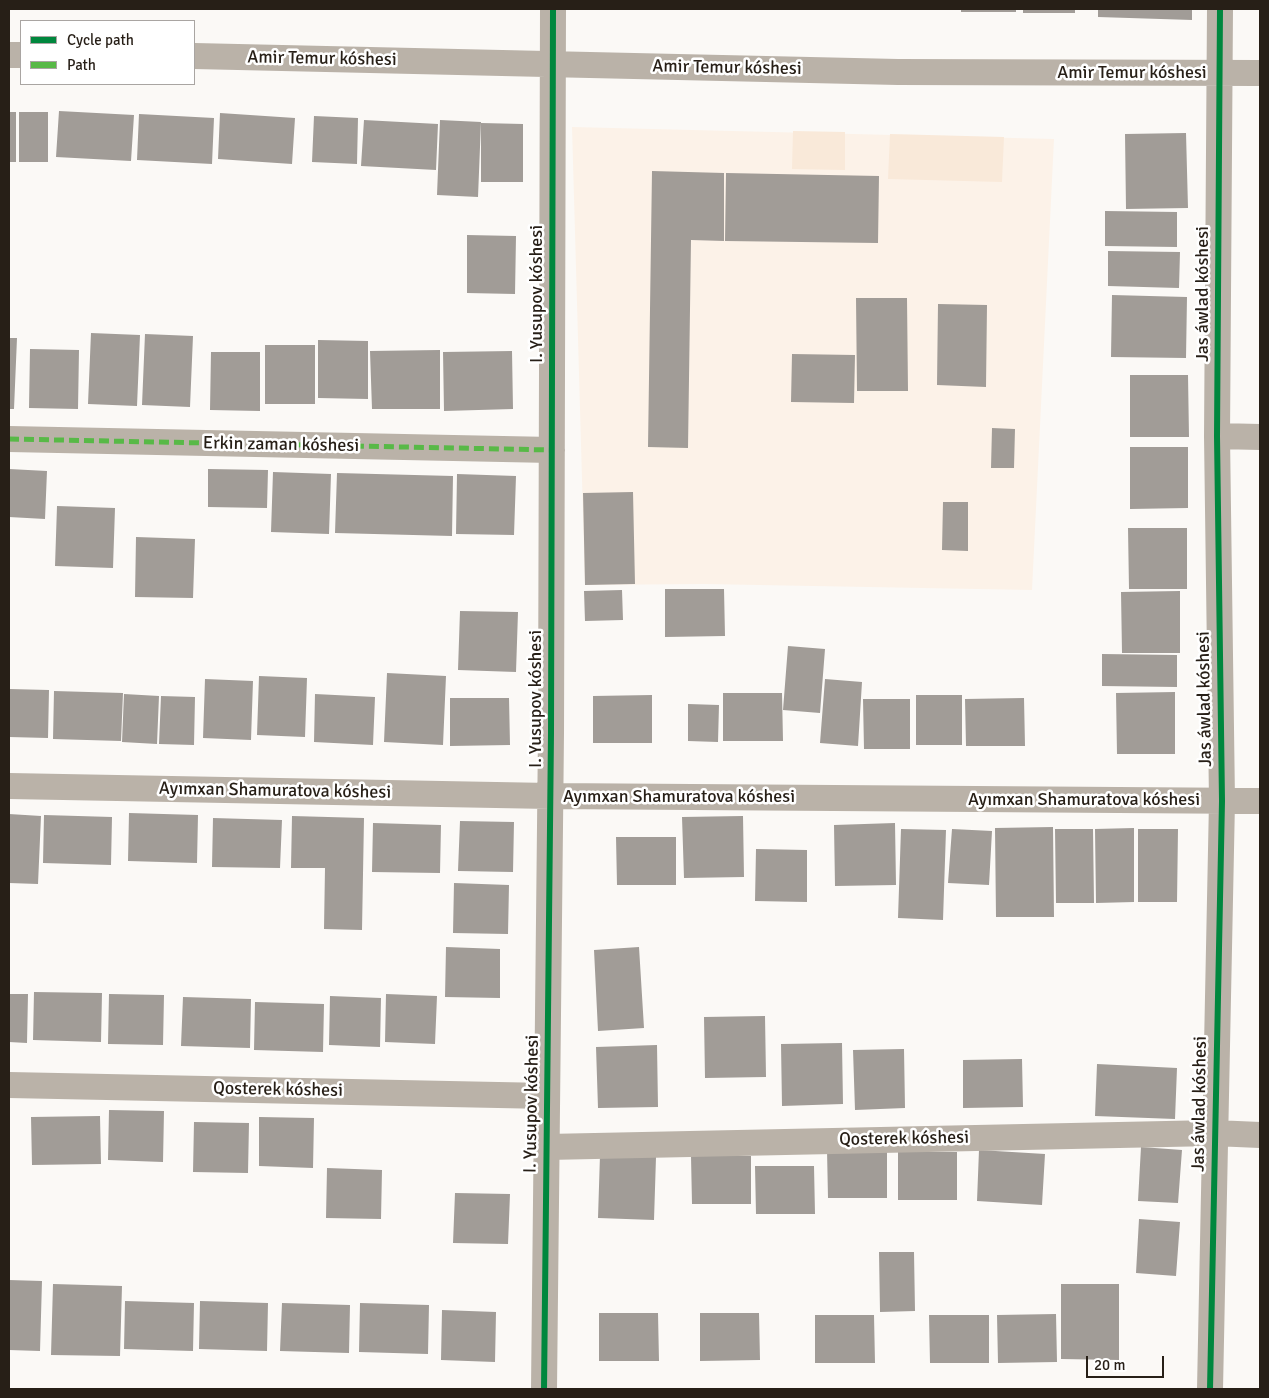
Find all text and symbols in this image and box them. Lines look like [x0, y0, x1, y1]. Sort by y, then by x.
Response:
legend [20, 20, 195, 85]
text: Cycle path [67, 31, 134, 49]
street label: Amir Temur kóshesi [247, 47, 397, 71]
text: Path [67, 56, 96, 74]
street label: Amir Temur kóshesi [652, 56, 802, 80]
street label: Amir Temur kóshesi [1057, 62, 1207, 84]
street label: I. Yusupov kóshesi [526, 225, 548, 363]
street label: Jas áwlad kóshesi [1192, 226, 1214, 362]
street label: Erkin zaman kóshesi [203, 433, 359, 457]
street label: I. Yusupov kóshesi [525, 630, 547, 768]
street label: Jas áwlad kóshesi [1193, 631, 1217, 767]
street label: Ayımxan Shamuratova kóshesi [159, 778, 391, 804]
street label: Ayımxan Shamuratova kóshesi [563, 786, 795, 808]
street label: Ayımxan Shamuratova kóshesi [968, 789, 1200, 811]
street label: I. Yusupov kóshesi [520, 1035, 544, 1173]
street label: Jas áwlad kóshesi [1188, 1036, 1212, 1172]
street label: Qosterek kóshesi [213, 1078, 343, 1102]
street label: Qosterek kóshesi [839, 1127, 969, 1151]
scale bar [1089, 1346, 1166, 1378]
text: 20 m [1094, 1356, 1125, 1374]

